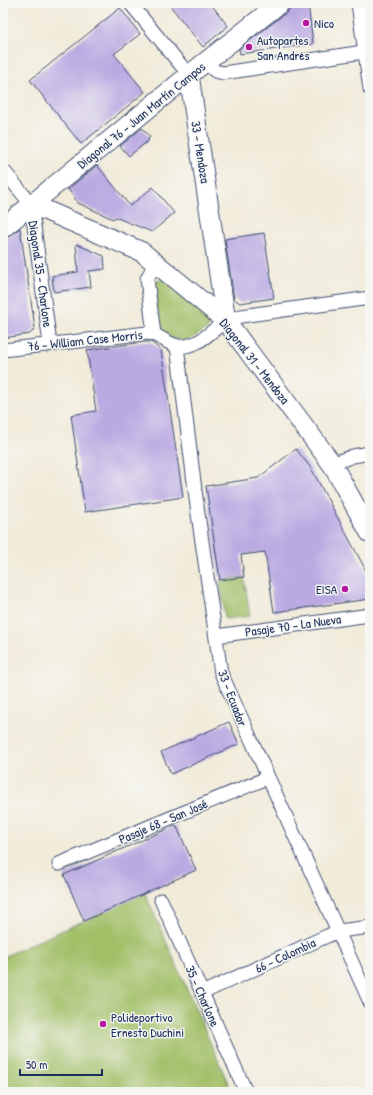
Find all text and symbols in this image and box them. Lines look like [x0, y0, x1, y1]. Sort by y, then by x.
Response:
place label: Nico [314, 14, 334, 32]
marker: Nico [301, 18, 311, 28]
place label: Autopartes San Andrés [257, 31, 309, 64]
marker: Autopartes San Andrés [244, 42, 254, 52]
street label: Diagonal 76 - Juan Martín Campos [73, 58, 209, 172]
street label: 33 - Mendoza [187, 120, 215, 184]
street label: Diagonal 35 - Charlone [25, 219, 57, 329]
street label: Diagonal 31 - Mendoza [216, 314, 294, 408]
street label: 76 - William Case Morris [27, 325, 143, 355]
place label: EISA [316, 580, 338, 598]
marker: EISA [340, 584, 350, 594]
street label: Pasaje 70 - La Nueva [244, 609, 342, 641]
street label: 33 - Ecuador [214, 667, 252, 729]
street label: Pasaje 68 - San José [116, 794, 210, 848]
street label: 66 - Colombia [252, 933, 318, 977]
street label: 35 - Charlone [182, 963, 224, 1029]
place label: Polideportivo Ernesto Duchini [111, 1008, 184, 1041]
marker: Polideportivo Ernesto Duchini [98, 1019, 108, 1029]
scale bar [20, 1051, 102, 1077]
text: 50 m [26, 1056, 47, 1073]

